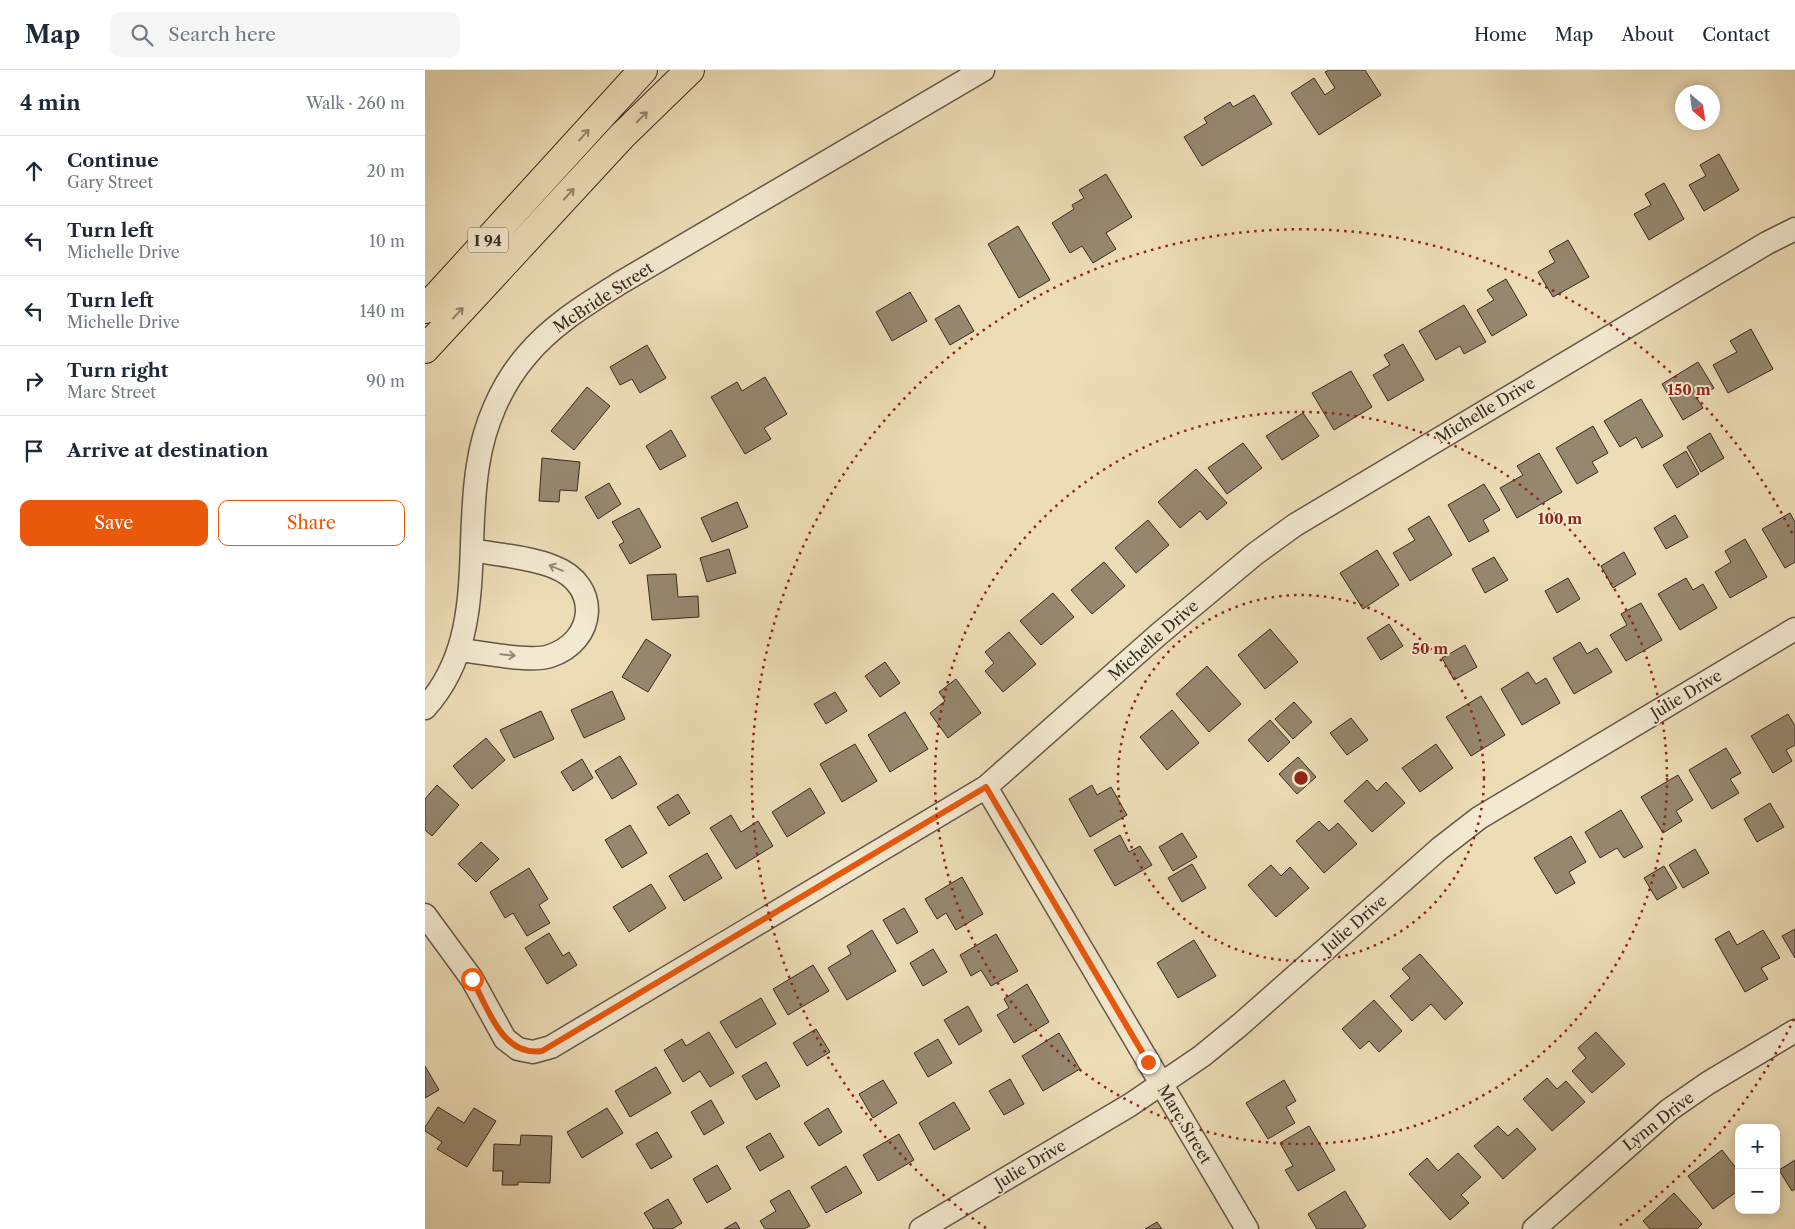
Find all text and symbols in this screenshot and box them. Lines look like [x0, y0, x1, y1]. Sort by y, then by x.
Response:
search box [110, 12, 460, 57]
text: Map [25, 20, 80, 49]
icon: search [128, 21, 156, 49]
text: Search here [168, 23, 276, 46]
text: Home [1474, 24, 1527, 46]
text: Map [1555, 24, 1593, 46]
text: About [1621, 24, 1674, 46]
text: Contact [1702, 24, 1770, 46]
north arrow [1675, 85, 1720, 130]
text: 4 min [20, 90, 81, 115]
text: Walk · 260 m [306, 93, 405, 113]
one-way arrow [636, 111, 648, 124]
one-way arrow [578, 129, 590, 142]
text: Continue [67, 149, 159, 172]
icon: ahead [20, 157, 48, 185]
text: 20 m [366, 161, 405, 181]
text: Gary Street [67, 172, 153, 192]
one-way arrow [563, 188, 575, 200]
text: Turn left [67, 219, 154, 242]
icon: left [20, 227, 48, 255]
road number: I 94 [468, 228, 508, 252]
text: 10 m [369, 231, 405, 251]
text: Michelle Drive [67, 242, 180, 262]
street label: McBride Street [549, 257, 657, 337]
text: Turn left [67, 289, 154, 312]
icon: left [20, 297, 48, 325]
text: 140 m [360, 301, 405, 321]
one-way arrow [452, 307, 464, 319]
text: Michelle Drive [67, 312, 180, 332]
text: Turn right [67, 359, 168, 382]
icon: right [20, 367, 48, 395]
text: 90 m [366, 371, 405, 391]
street label: Michelle Drive [1432, 372, 1538, 448]
text: 150 m [1667, 380, 1711, 399]
text: Marc Street [67, 382, 156, 402]
icon: arrive [20, 437, 48, 465]
text: Arrive at destination [67, 439, 268, 462]
button: Save [20, 500, 208, 546]
button: Share [218, 500, 405, 546]
text: 100 m [1538, 509, 1582, 528]
one-way arrow [549, 563, 564, 573]
street label: Michelle Drive [1104, 595, 1202, 685]
text: 50 m [1412, 639, 1448, 658]
one-way arrow [499, 650, 515, 660]
street label: Julie Drive [1644, 665, 1725, 725]
centre of rings [1292, 769, 1310, 787]
street label: Julie Drive [1315, 890, 1391, 960]
route start [461, 968, 484, 991]
route end [1137, 1051, 1160, 1074]
street label: Marc Street [1154, 1081, 1217, 1168]
street label: Lynn Drive [1619, 1087, 1697, 1155]
map controls [1735, 1124, 1780, 1214]
button: + [1735, 1124, 1780, 1169]
street label: Julie Drive [988, 1135, 1069, 1195]
button: − [1735, 1169, 1780, 1214]

